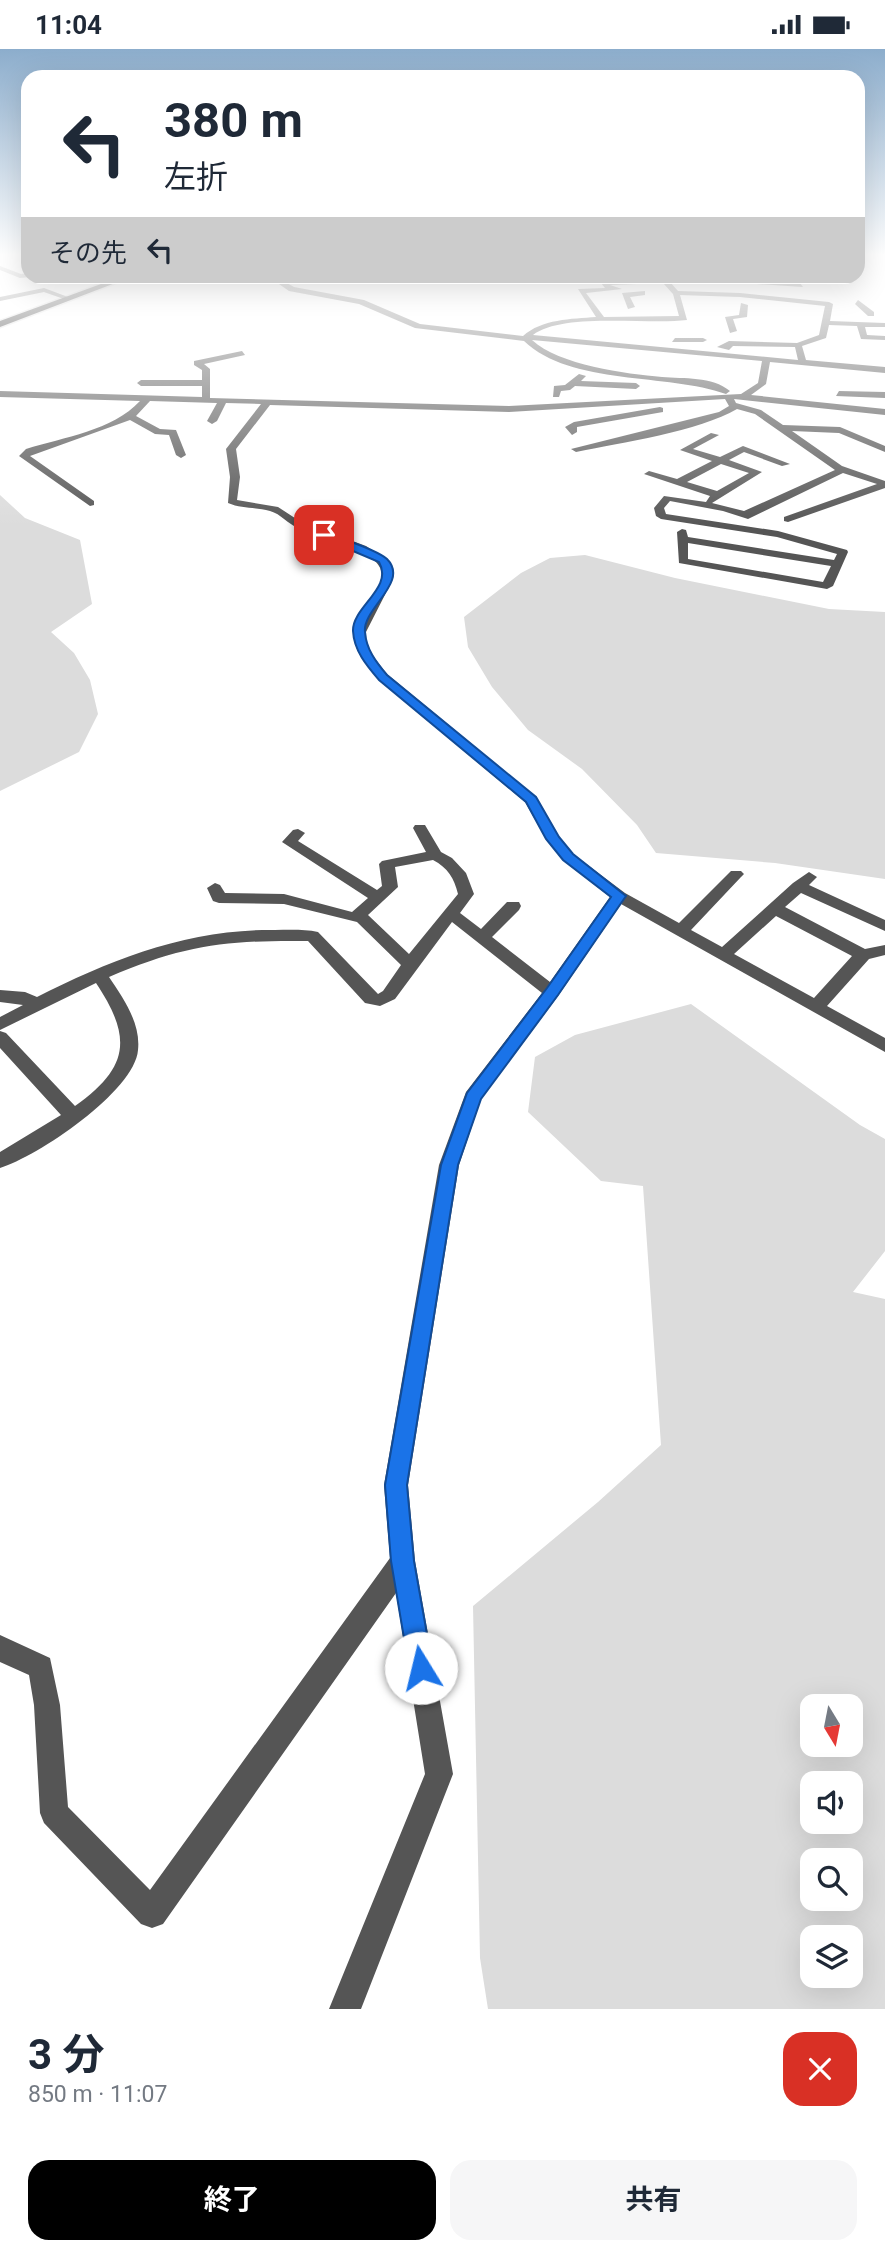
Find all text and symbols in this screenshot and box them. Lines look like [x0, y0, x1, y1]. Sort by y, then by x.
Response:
text: 11:04 [35, 10, 102, 40]
text: 380 m [164, 92, 303, 149]
icon: left [49, 98, 140, 189]
text: 左折 [164, 158, 228, 196]
icon: left [141, 231, 179, 269]
text: その先 [49, 238, 127, 268]
pin [294, 505, 354, 565]
icon: arrive [305, 516, 343, 554]
position arrow [384, 1631, 458, 1705]
north arrow [800, 1694, 863, 1757]
map controls [800, 1694, 863, 1988]
button: sound [800, 1771, 863, 1834]
button: search [800, 1848, 863, 1911]
button: layers [800, 1925, 863, 1988]
text: 3 分 [28, 2030, 105, 2079]
button: close [783, 2032, 857, 2106]
text: 850 m · 11:07 [28, 2081, 167, 2108]
button: 終了 [28, 2160, 436, 2240]
button: 共有 [450, 2160, 857, 2240]

